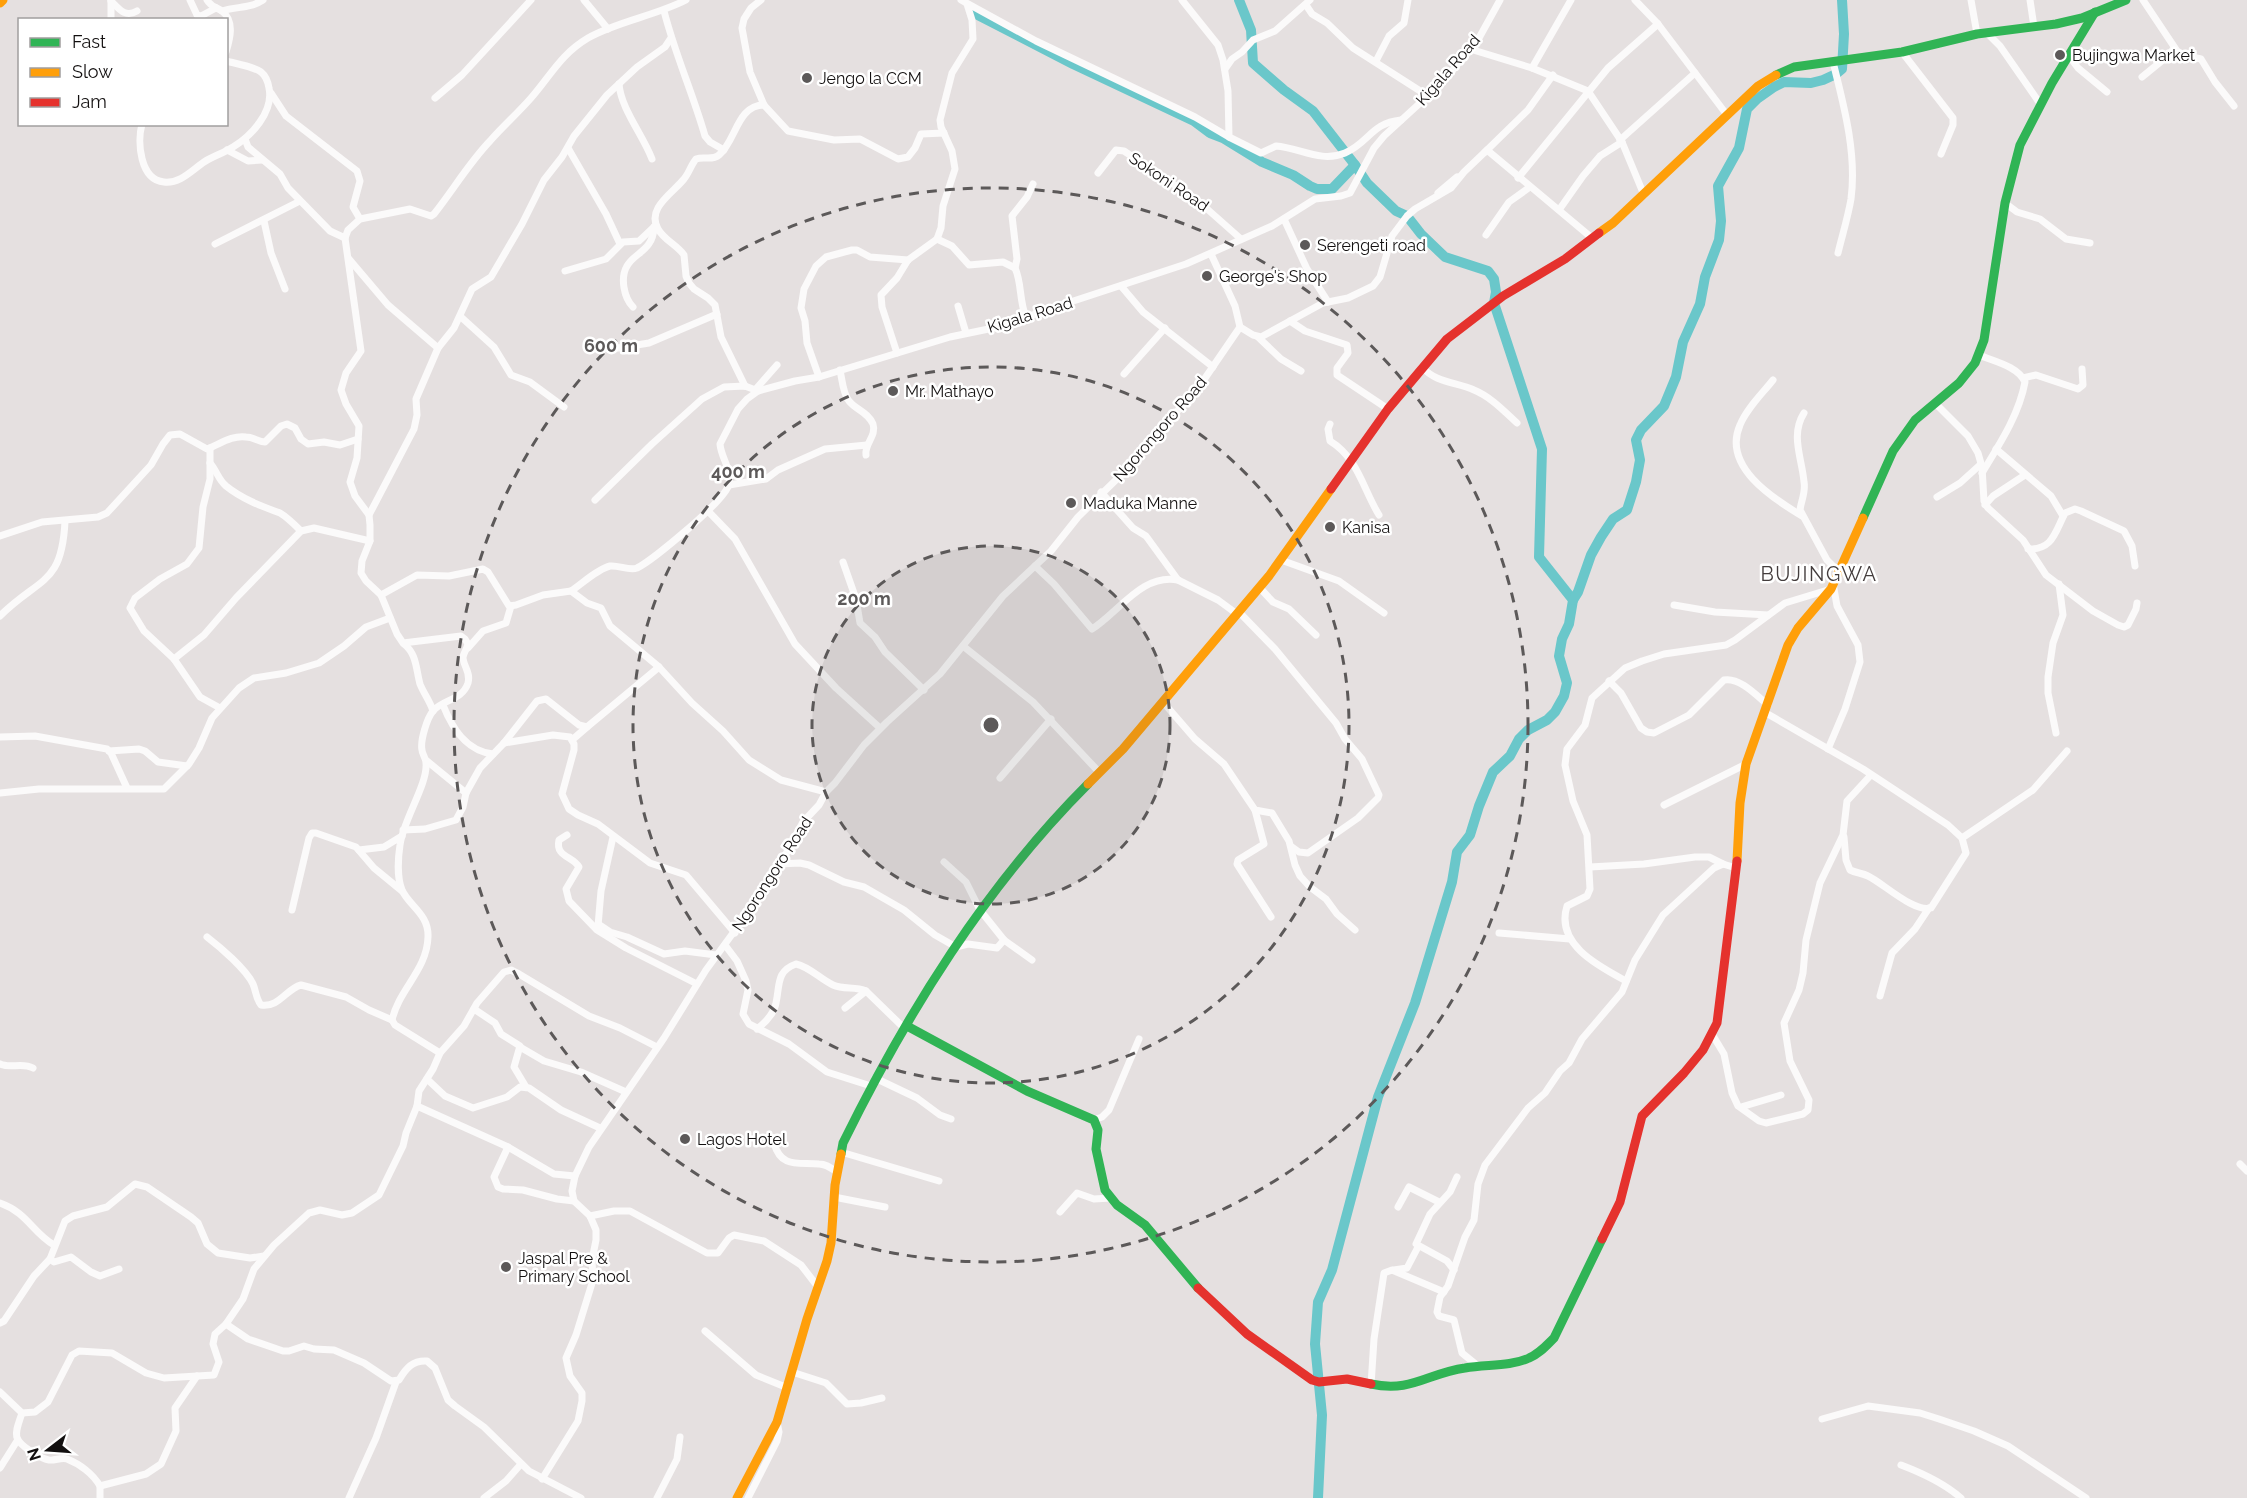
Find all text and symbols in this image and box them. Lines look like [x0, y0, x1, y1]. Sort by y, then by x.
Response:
legend [18, 18, 228, 126]
text: Fast [72, 31, 106, 52]
street label: Kigala Road [1412, 31, 1484, 109]
place label: Bujingwa Market [2072, 46, 2196, 65]
marker: Bujingwa Market [2053, 48, 2067, 62]
text: Slow [72, 61, 113, 82]
place label: Jengo la CCM [819, 69, 922, 88]
marker: Jengo la CCM [800, 71, 814, 85]
text: Jam [72, 91, 107, 112]
street label: Sokoni Road [1126, 148, 1213, 216]
place label: Serengeti road [1317, 236, 1426, 255]
marker: Serengeti road [1298, 238, 1312, 252]
place label: George's Shop [1219, 267, 1327, 286]
marker: George's Shop [1200, 269, 1214, 283]
street label: Kigala Road [985, 293, 1075, 337]
text: 600 m [584, 335, 638, 356]
street label: Ngorongoro Road [1109, 373, 1211, 485]
place label: Mr. Mathayo [905, 382, 994, 401]
marker: Mr. Mathayo [886, 384, 900, 398]
text: 400 m [711, 461, 765, 482]
place label: Maduka Manne [1083, 494, 1197, 513]
marker: Maduka Manne [1064, 496, 1078, 510]
place label: Kanisa [1342, 518, 1390, 537]
marker: Kanisa [1323, 520, 1337, 534]
district label: BUJINGWA [1760, 562, 1878, 586]
text: 200 m [837, 588, 891, 609]
centre of rings [981, 715, 1001, 735]
street label: Ngorongoro Road [728, 813, 816, 935]
place label: Lagos Hotel [697, 1130, 787, 1149]
marker: Lagos Hotel [678, 1132, 692, 1146]
place label: Jaspal Pre & Primary School [518, 1249, 630, 1286]
marker: Jaspal Pre & Primary School [499, 1260, 513, 1274]
north arrow [18, 1420, 78, 1480]
text: N [23, 1446, 45, 1463]

